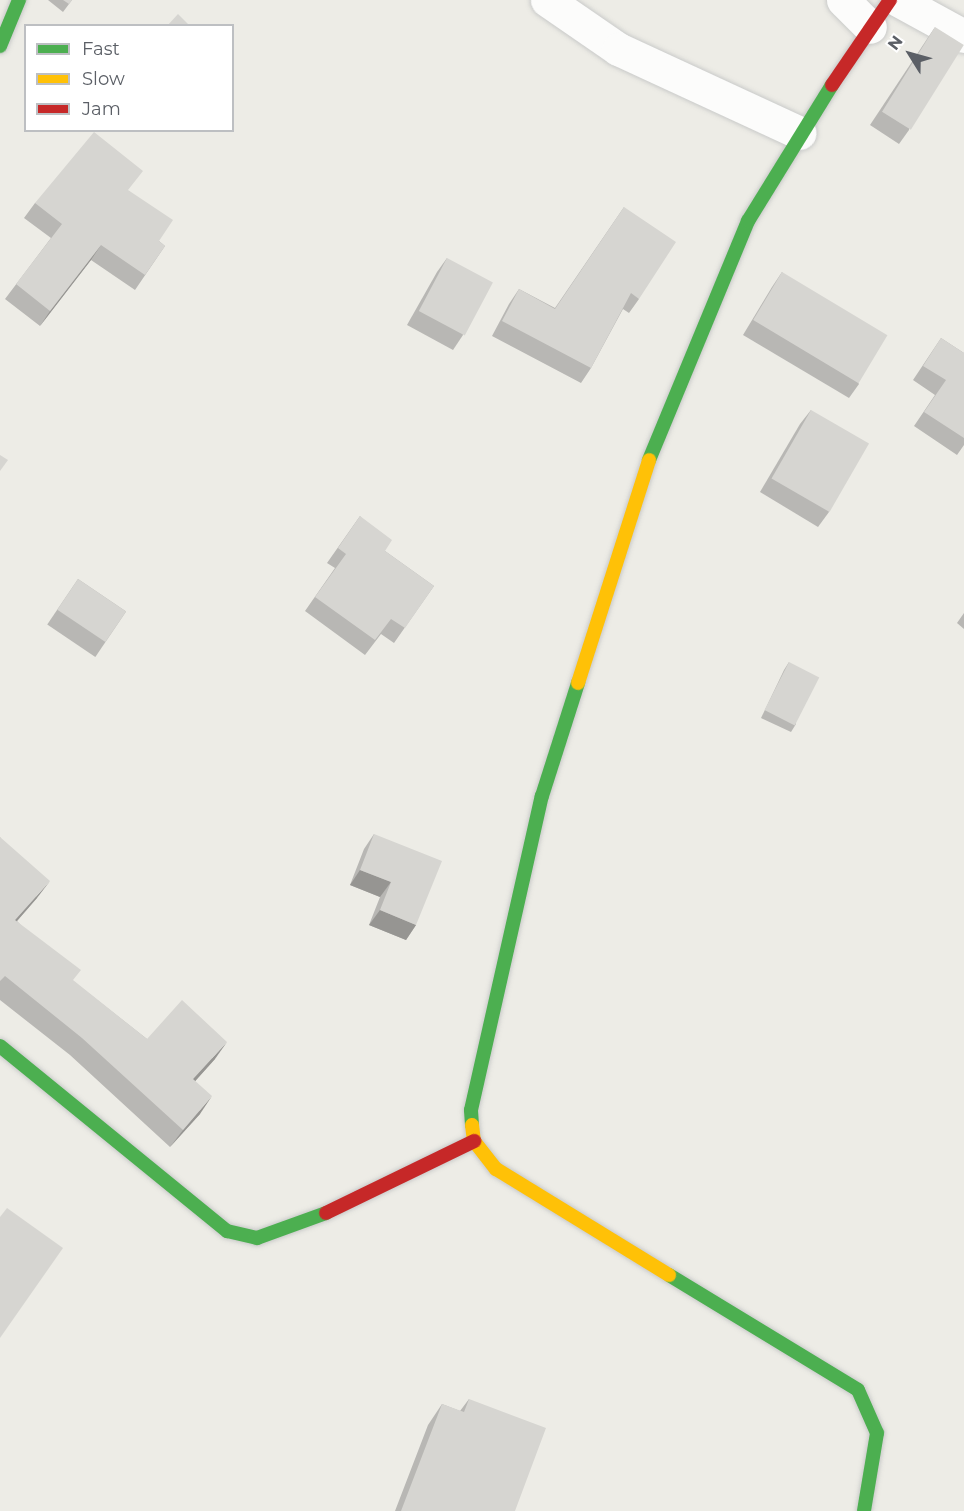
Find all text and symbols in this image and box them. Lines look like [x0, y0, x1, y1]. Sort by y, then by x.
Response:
legend [24, 24, 234, 132]
north arrow [880, 24, 940, 84]
text: N [884, 32, 907, 54]
text: Fast [82, 38, 120, 60]
text: Slow [82, 68, 125, 90]
text: Jam [82, 98, 121, 120]

